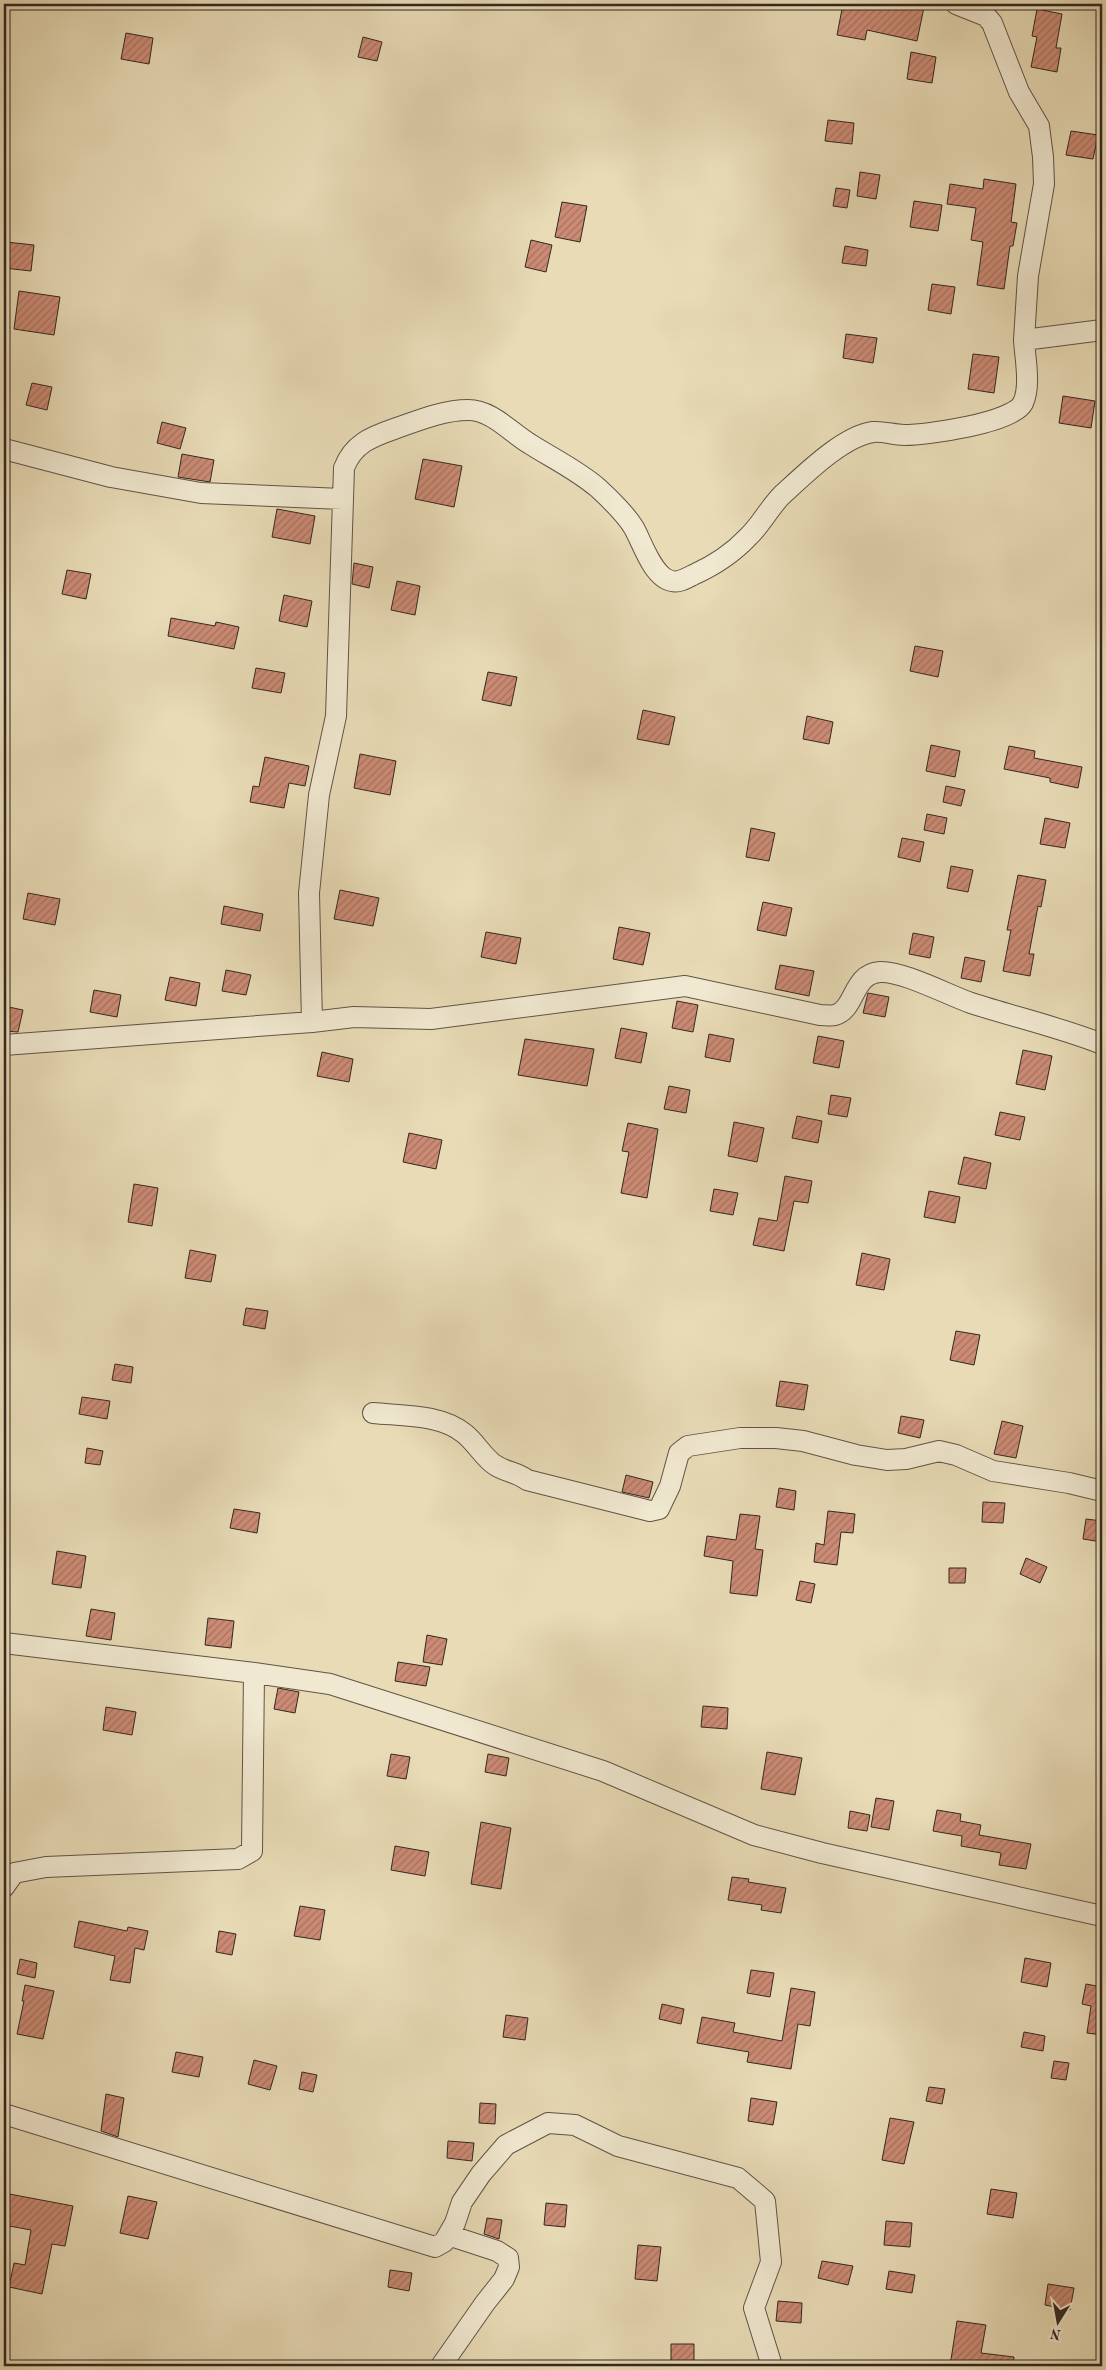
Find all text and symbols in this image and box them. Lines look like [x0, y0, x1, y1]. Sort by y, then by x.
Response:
north arrow [1034, 2298, 1084, 2348]
text: N [1049, 2326, 1062, 2342]

